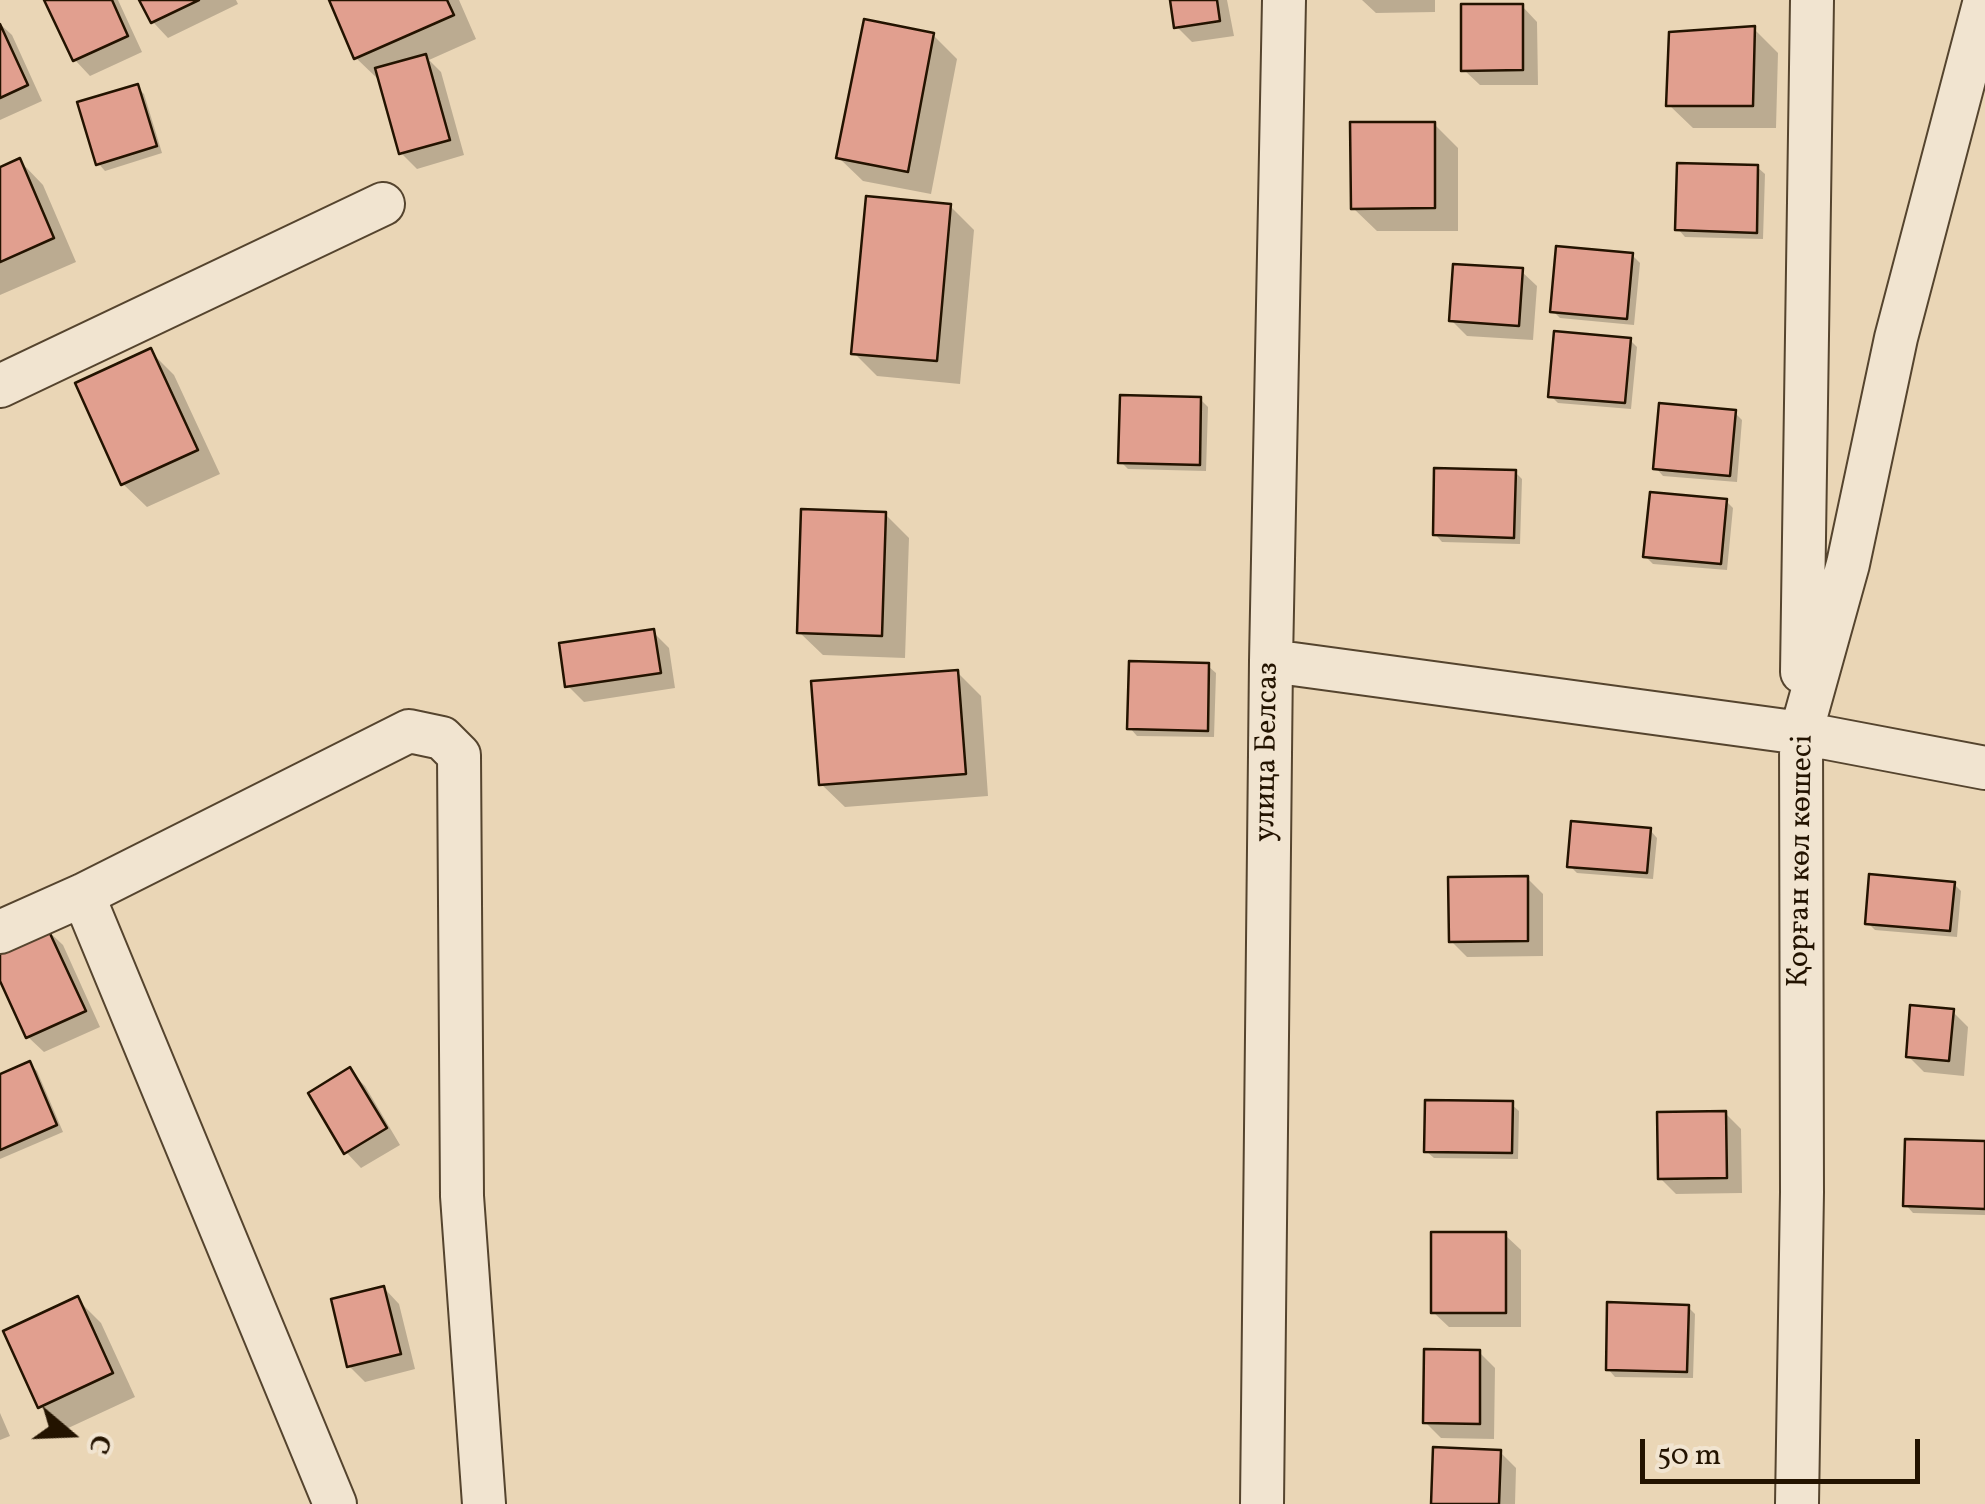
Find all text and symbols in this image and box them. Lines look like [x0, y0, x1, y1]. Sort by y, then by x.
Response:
street label: улица Белсаз [1249, 662, 1289, 842]
street label: Қорған көл көшесі [1783, 734, 1823, 988]
north arrow [20, 1384, 120, 1484]
scale bar [1645, 1419, 1925, 1481]
text: С [77, 1429, 120, 1459]
text: 50 m [1657, 1435, 1721, 1477]

